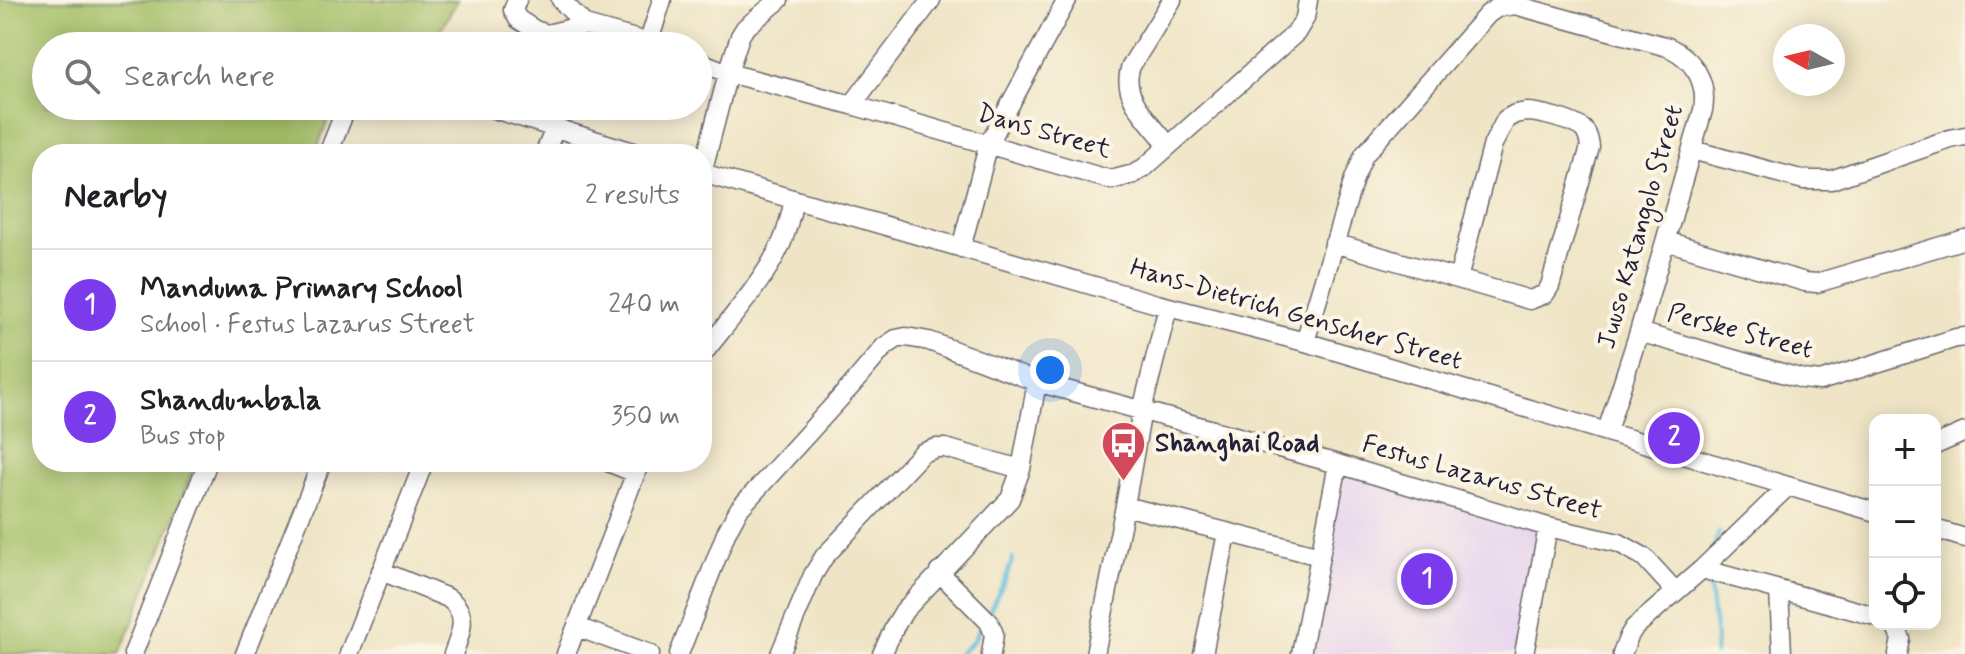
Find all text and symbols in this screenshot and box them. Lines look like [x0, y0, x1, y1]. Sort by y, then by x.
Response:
north arrow [1773, 24, 1845, 96]
search box [32, 32, 712, 120]
icon: search [60, 54, 104, 98]
text: Search here [124, 57, 275, 96]
street label: Dans Street [973, 97, 1115, 167]
street label: Juuso Katangolo Street [1590, 101, 1694, 353]
text: Nearby [64, 174, 168, 219]
text: 2 results [585, 179, 680, 213]
street label: Hans-Dietrich Genscher Street [1126, 251, 1466, 379]
text: Manduma Primary School [140, 269, 463, 308]
text: 1 [84, 288, 96, 322]
text: 240 m [608, 288, 680, 322]
street label: Perske Street [1664, 296, 1816, 368]
text: School · Festus Lazarus Street [140, 308, 475, 342]
your location [1030, 350, 1070, 390]
text: Shandumbala [140, 381, 321, 420]
text: 2 [84, 400, 96, 434]
text: 350 m [611, 400, 680, 434]
pin: 2 [1648, 408, 1700, 468]
map controls [1869, 414, 1941, 630]
button: + [1869, 414, 1941, 486]
text: Bus stop [140, 420, 226, 454]
bus stop icon: Shanghai Road [1100, 420, 1148, 483]
place label: Shanghai Road [1155, 427, 1319, 462]
street label: Festus Lazarus Street [1358, 428, 1606, 528]
button: − [1869, 486, 1941, 558]
pin: 1 [1401, 549, 1453, 609]
button: locate [1869, 558, 1941, 630]

